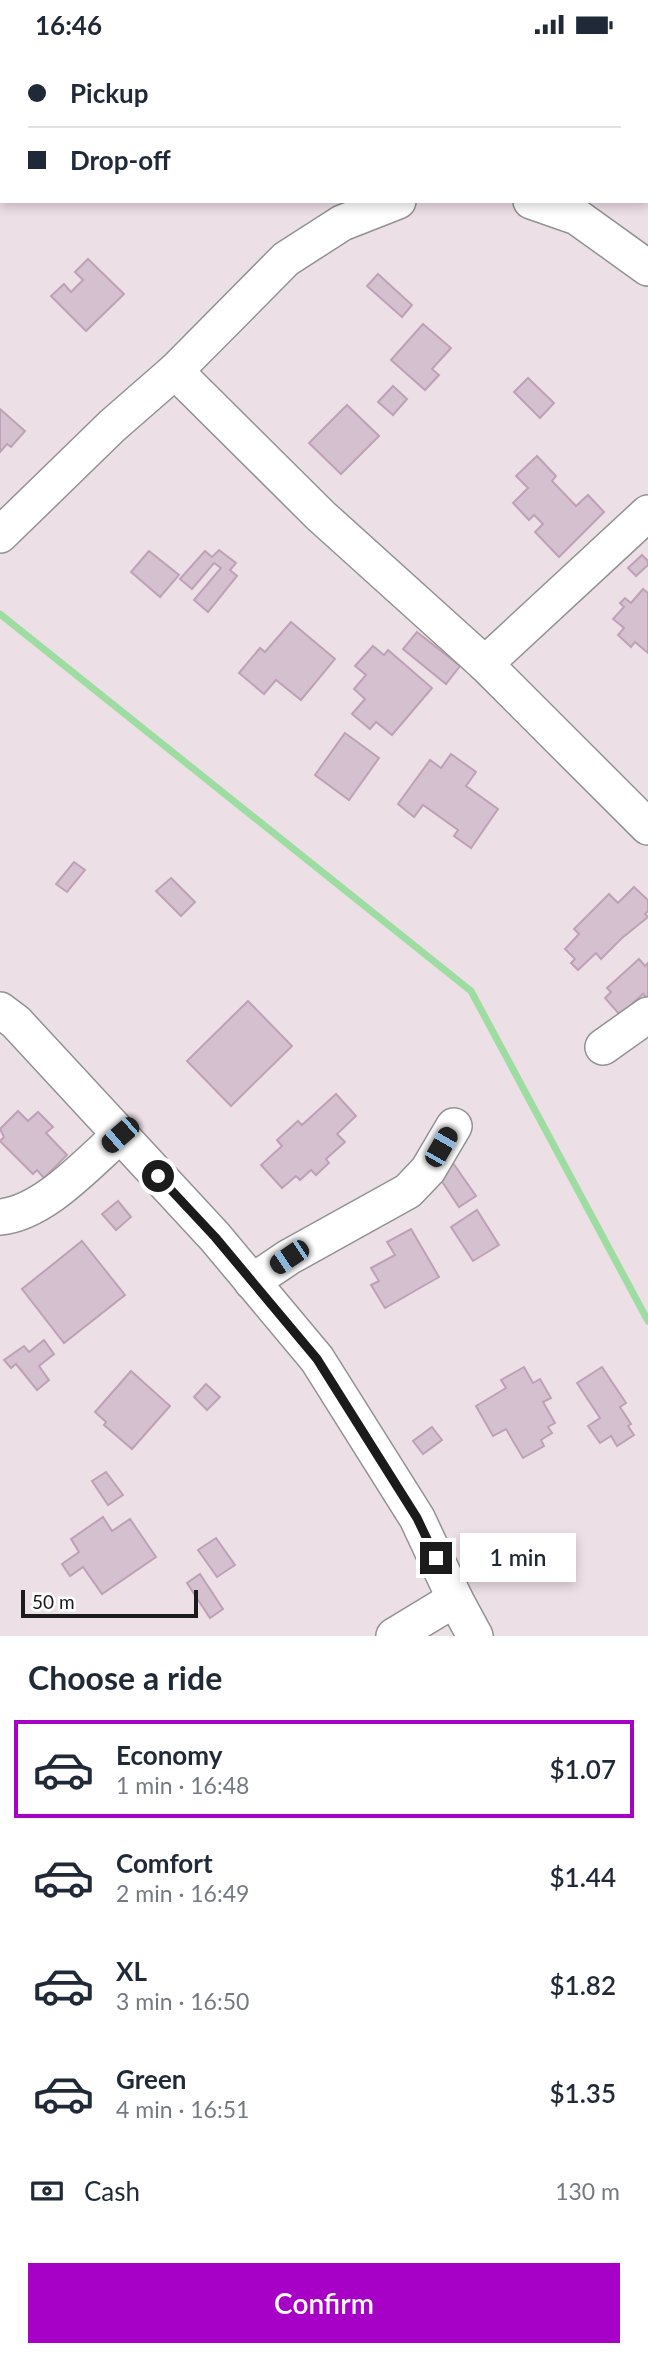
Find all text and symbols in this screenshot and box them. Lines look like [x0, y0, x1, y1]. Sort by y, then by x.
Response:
text: 16:46 [35, 9, 102, 41]
text: Pickup [70, 77, 149, 109]
text: Drop-off [70, 144, 171, 176]
car [98, 1113, 143, 1157]
car [422, 1124, 461, 1170]
route start [142, 1160, 174, 1192]
car [266, 1237, 313, 1277]
callout: 1 min [460, 1533, 576, 1583]
route end [420, 1542, 452, 1574]
text: 1 min [490, 1543, 546, 1571]
scale bar [21, 1587, 198, 1619]
text: 50 m [32, 1590, 75, 1613]
text: Choose a ride [28, 1658, 222, 1697]
icon: car [32, 1738, 95, 1801]
text: Economy [116, 1739, 222, 1771]
text: $1.07 [550, 1753, 616, 1785]
text: 1 min · 16:48 [116, 1771, 249, 1799]
icon: car [32, 1846, 95, 1909]
text: Comfort [116, 1847, 213, 1879]
text: $1.44 [550, 1861, 616, 1893]
text: 2 min · 16:49 [116, 1879, 249, 1907]
icon: car [32, 1954, 95, 2017]
text: XL [116, 1955, 147, 1987]
text: $1.82 [550, 1969, 616, 2001]
text: 3 min · 16:50 [116, 1987, 249, 2015]
icon: car [32, 2062, 95, 2125]
text: Green [116, 2063, 186, 2095]
text: $1.35 [550, 2077, 616, 2109]
text: 4 min · 16:51 [116, 2095, 249, 2123]
icon: cash [28, 2172, 66, 2210]
text: Cash [84, 2175, 140, 2207]
text: 130 m [555, 2177, 620, 2205]
button: Confirm [28, 2263, 620, 2343]

